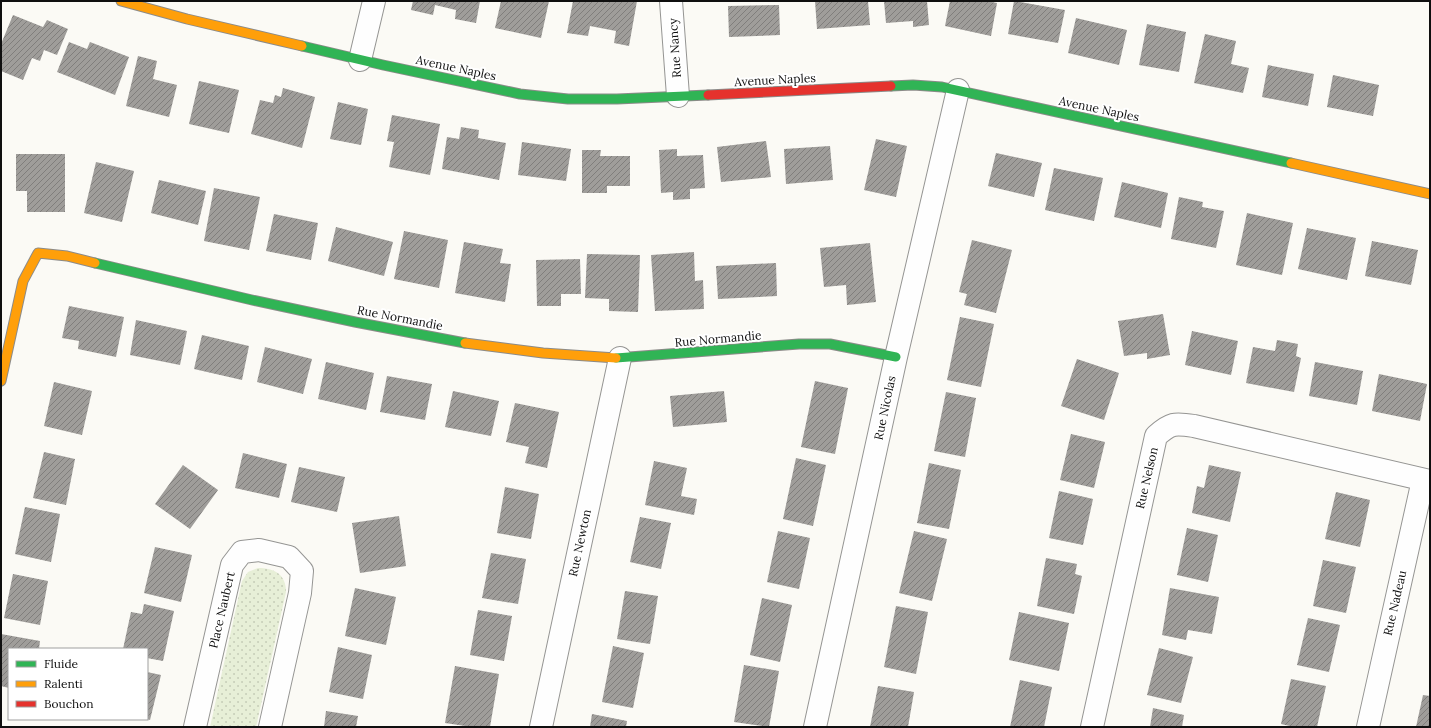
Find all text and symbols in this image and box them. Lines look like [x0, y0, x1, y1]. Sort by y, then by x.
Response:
street label: Rue Nancy [665, 17, 684, 78]
street label: Avenue Naples [414, 51, 498, 83]
street label: Avenue Naples [733, 70, 817, 89]
street label: Avenue Naples [1057, 92, 1141, 124]
street label: Rue Normandie [356, 302, 445, 333]
street label: Rue Normandie [674, 327, 762, 350]
street label: Rue Nicolas [870, 374, 899, 441]
street label: Rue Nelson [1132, 446, 1161, 510]
street label: Rue Newton [565, 508, 594, 578]
street label: Rue Nadeau [1380, 569, 1409, 637]
street label: Place Naubert [205, 570, 238, 650]
legend [8, 648, 148, 720]
text: Fluide [44, 656, 79, 671]
text: Ralenti [44, 676, 83, 691]
text: Bouchon [44, 696, 94, 711]

